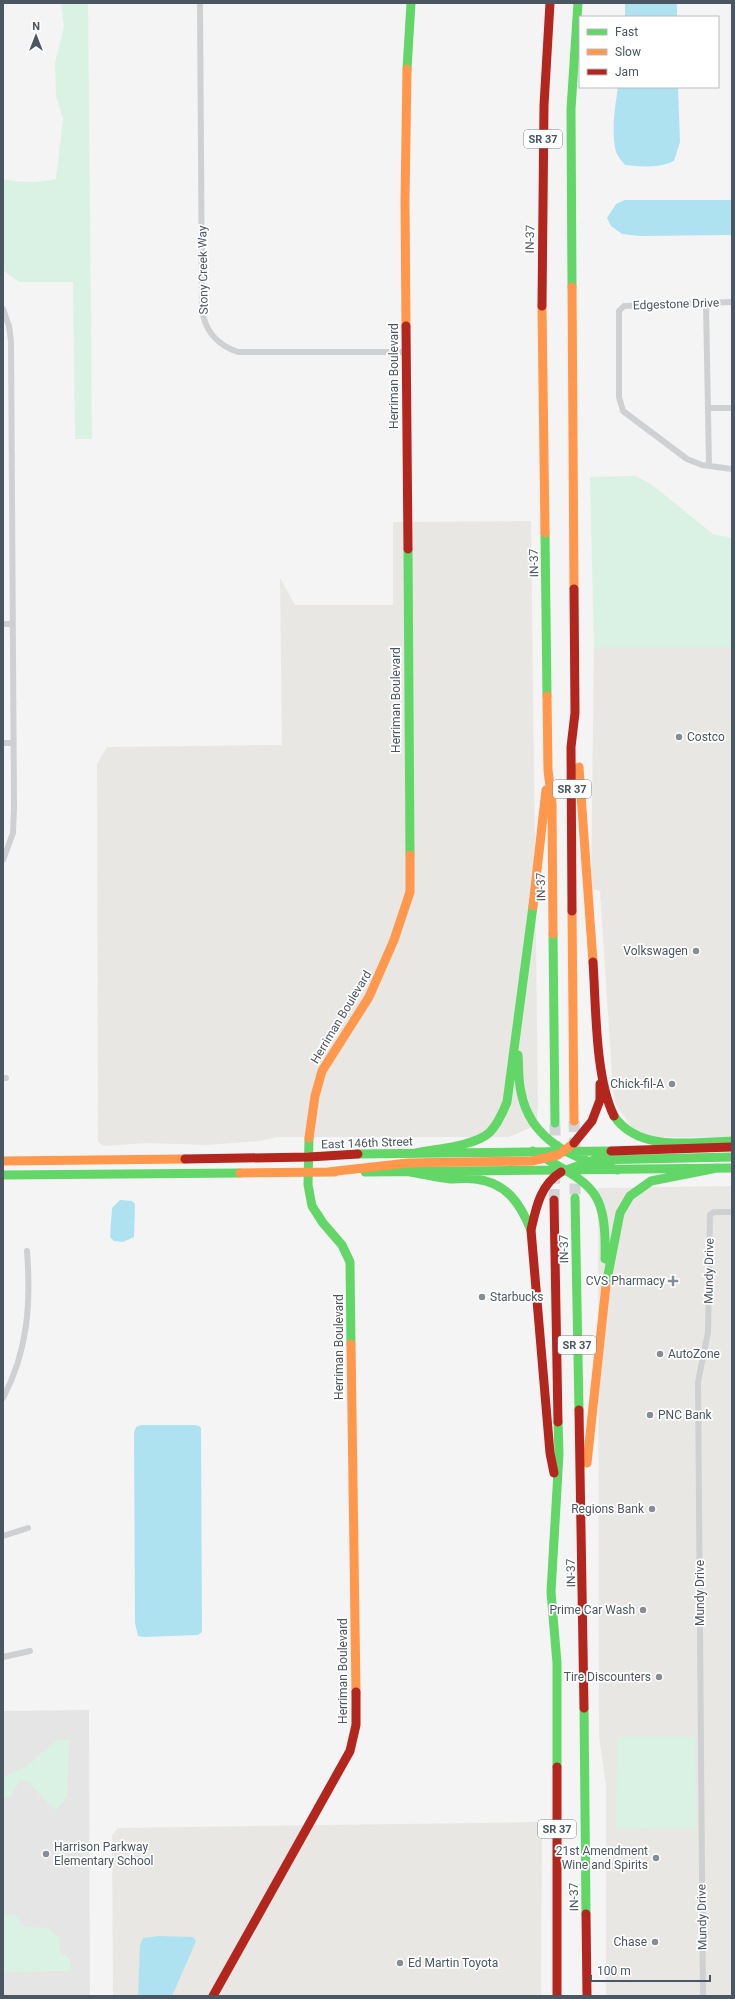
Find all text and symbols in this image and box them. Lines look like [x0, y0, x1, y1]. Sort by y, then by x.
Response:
north arrow [16, 16, 56, 56]
legend [579, 16, 719, 88]
text: N [32, 20, 40, 33]
text: Fast [615, 25, 638, 39]
text: Slow [615, 45, 641, 59]
text: Jam [615, 65, 639, 79]
road number: SR 37 [524, 130, 562, 148]
street label: IN-37 [523, 224, 537, 253]
street label: Stony Creek Way [195, 225, 211, 315]
street label: Edgestone Drive [633, 295, 719, 313]
street label: Herriman Boulevard [387, 323, 401, 429]
street label: IN-37 [527, 548, 541, 577]
street label: Herriman Boulevard [389, 647, 403, 753]
place label: Costco [687, 730, 725, 744]
marker: Costco [674, 732, 684, 742]
road number: SR 37 [553, 780, 591, 798]
street label: IN-37 [534, 872, 548, 901]
place label: Volkswagen [623, 944, 688, 958]
marker: Volkswagen [691, 946, 701, 956]
street label: Herriman Boulevard [308, 968, 374, 1066]
place label: Chick-fil-A [610, 1077, 664, 1091]
marker: Chick-fil-A [667, 1079, 677, 1089]
street label: East 146th Street [321, 1134, 413, 1152]
street label: IN-37 [557, 1234, 571, 1263]
street label: Mundy Drive [701, 1238, 717, 1304]
place label: CVS Pharmacy [586, 1274, 665, 1288]
marker: CVS Pharmacy [668, 1276, 678, 1286]
place label: Starbucks [490, 1290, 544, 1304]
marker: Starbucks [477, 1292, 487, 1302]
street label: Herriman Boulevard [332, 1294, 346, 1400]
road number: SR 37 [558, 1336, 596, 1354]
place label: AutoZone [668, 1347, 720, 1361]
marker: AutoZone [655, 1349, 665, 1359]
place label: PNC Bank [658, 1408, 713, 1422]
marker: PNC Bank [645, 1410, 655, 1420]
place label: Regions Bank [571, 1502, 645, 1516]
marker: Regions Bank [647, 1504, 657, 1514]
street label: IN-37 [564, 1558, 578, 1587]
street label: Mundy Drive [693, 1560, 707, 1626]
place label: Prime Car Wash [549, 1603, 635, 1617]
marker: Prime Car Wash [638, 1605, 648, 1615]
street label: Herriman Boulevard [336, 1618, 350, 1724]
place label: Tire Discounters [564, 1670, 651, 1684]
marker: Tire Discounters [654, 1672, 664, 1682]
road number: SR 37 [538, 1820, 576, 1838]
place label: Harrison Parkway Elementary School [54, 1840, 154, 1868]
place label: 21st Amendment Wine and Spirits [556, 1844, 648, 1872]
marker: Harrison Parkway Elementary School [41, 1849, 51, 1859]
marker: 21st Amendment Wine and Spirits [651, 1853, 661, 1863]
street label: IN-37 [567, 1882, 581, 1911]
street label: Mundy Drive [694, 1884, 710, 1950]
place label: Chase [613, 1935, 647, 1949]
marker: Chase [650, 1937, 660, 1947]
place label: Ed Martin Toyota [408, 1956, 498, 1970]
scale bar [591, 1957, 710, 1983]
marker: Ed Martin Toyota [395, 1958, 405, 1968]
text: 100 m [597, 1964, 631, 1978]

